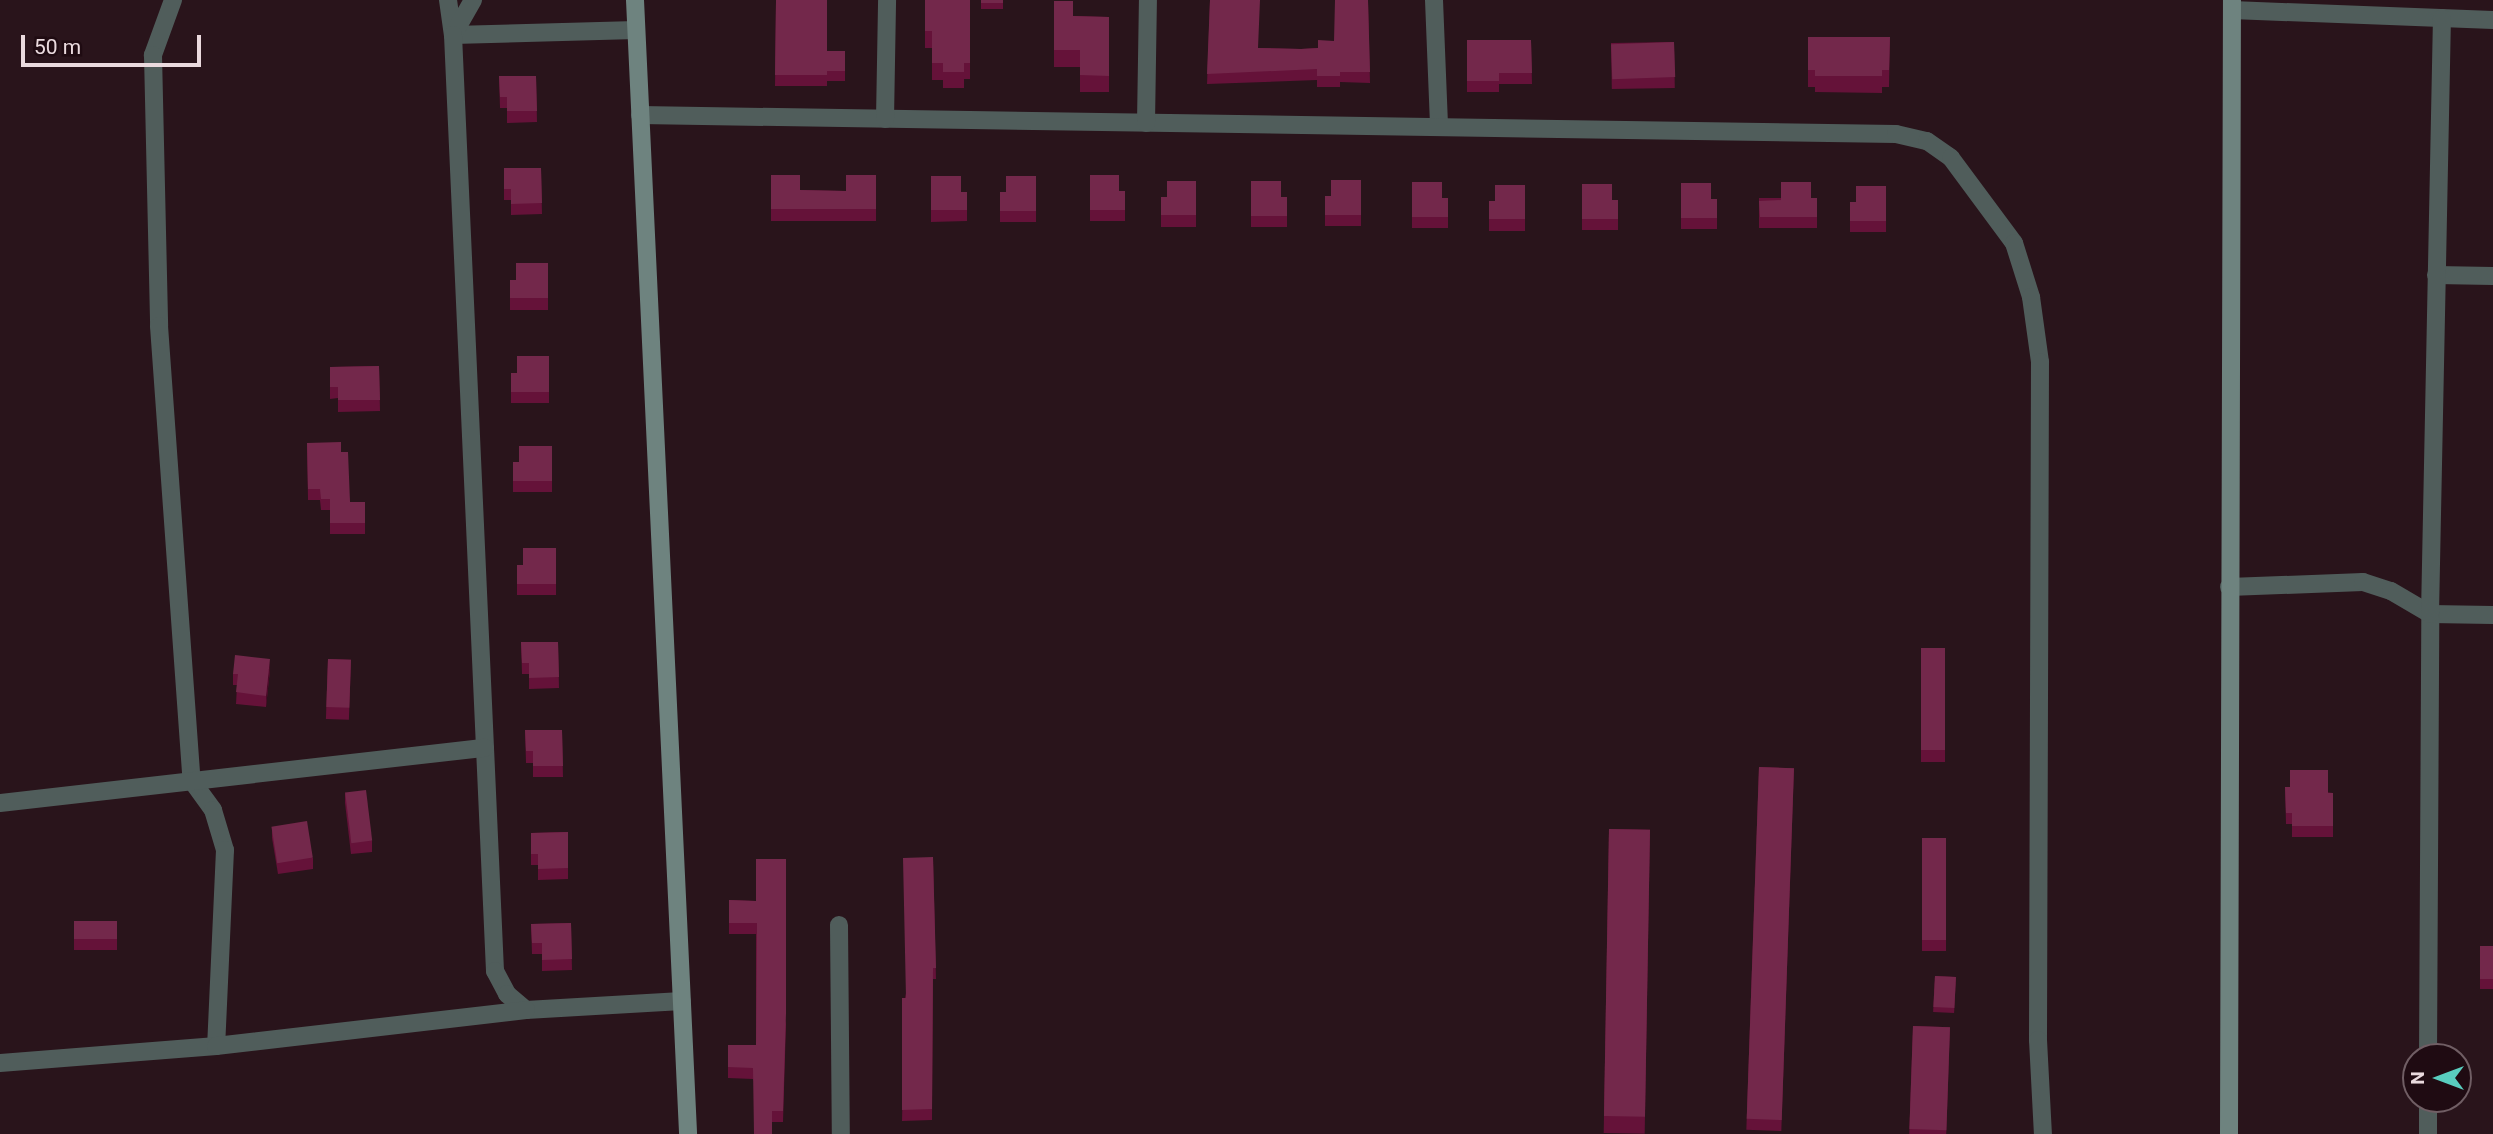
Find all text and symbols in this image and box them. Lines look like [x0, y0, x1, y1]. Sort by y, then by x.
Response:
scale bar [24, 21, 205, 65]
text: 50 m [34, 35, 81, 59]
north arrow [2402, 1043, 2472, 1113]
text: N [2406, 1071, 2429, 1085]

